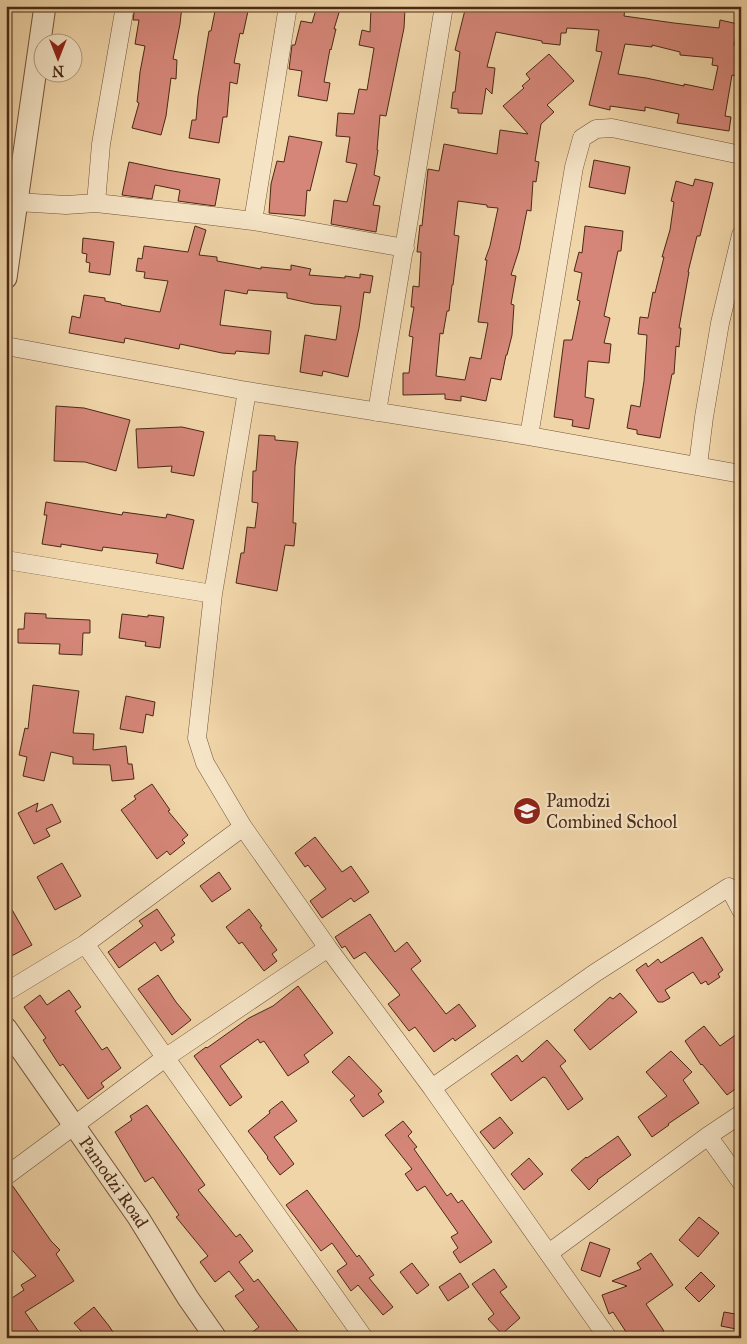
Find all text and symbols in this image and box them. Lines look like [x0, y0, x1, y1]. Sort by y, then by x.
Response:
north arrow [32, 32, 82, 82]
text: N [52, 62, 64, 79]
place label: Pamodzi Combined School [546, 790, 677, 833]
school or university icon: Pamodzi Combined School [512, 796, 542, 826]
street label: Pamodzi Road [74, 1132, 153, 1232]

